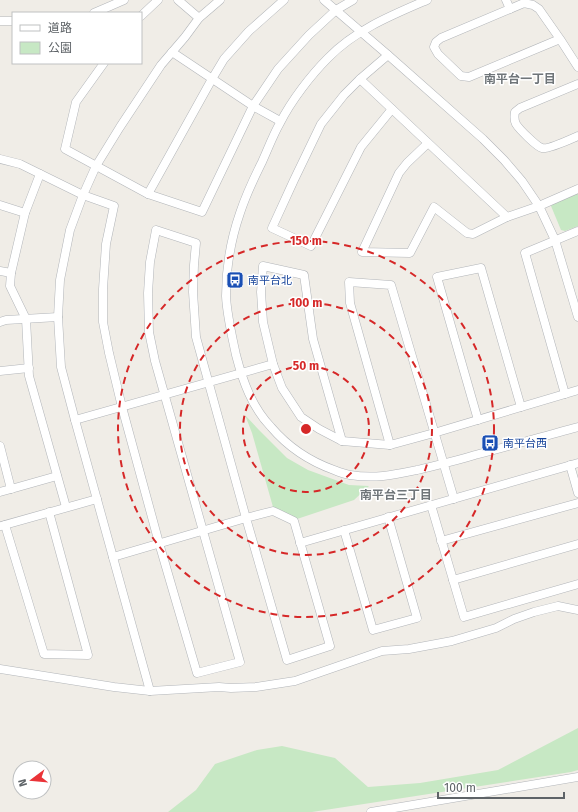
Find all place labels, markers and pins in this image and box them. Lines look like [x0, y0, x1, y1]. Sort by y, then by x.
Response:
bus stop icon: 南平台北 [225, 270, 245, 290]
place label: 南平台北 [248, 274, 292, 287]
centre of rings [299, 422, 313, 436]
bus stop icon: 南平台西 [480, 433, 500, 453]
place label: 南平台西 [503, 437, 547, 450]

